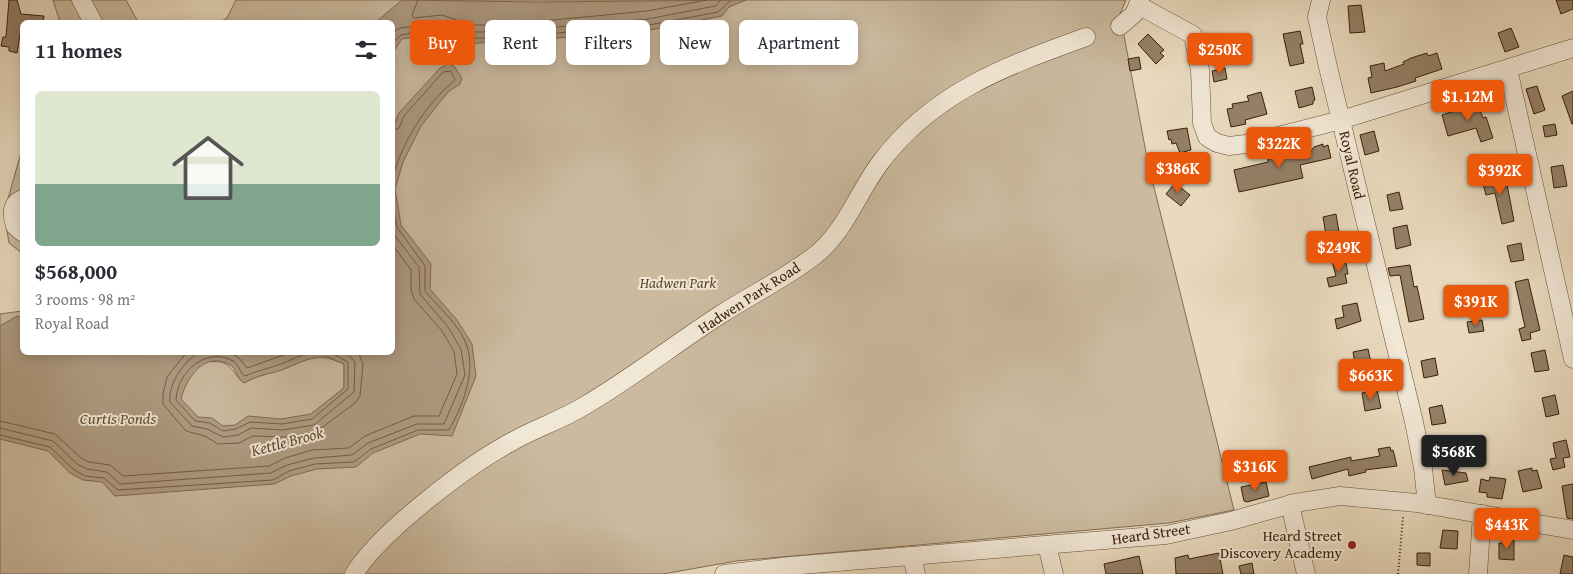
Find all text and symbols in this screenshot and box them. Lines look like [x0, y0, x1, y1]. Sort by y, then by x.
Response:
chip: Buy [410, 20, 475, 65]
chip: Rent [485, 20, 556, 65]
chip: Filters [566, 20, 650, 65]
chip: New [660, 20, 729, 65]
chip: Apartment [739, 20, 858, 65]
pin: $250K [1185, 32, 1255, 75]
text: 11 homes [35, 35, 122, 66]
icon: filters [352, 36, 380, 64]
text: $250K [1198, 37, 1242, 61]
pin: $1.12M [1427, 80, 1509, 122]
text: $1.12M [1442, 84, 1494, 108]
icon: home [163, 123, 253, 213]
pin: $322K [1244, 126, 1314, 169]
street label: Royal Road [1334, 129, 1371, 201]
text: $322K [1257, 131, 1301, 155]
pin: $386K [1143, 152, 1213, 194]
pin: $392K [1465, 154, 1535, 196]
text: $386K [1156, 156, 1200, 180]
text: $392K [1478, 158, 1522, 182]
pin: $249K [1304, 230, 1374, 273]
text: $249K [1317, 235, 1361, 259]
text: $568,000 [35, 256, 117, 287]
street label: Hadwen Park Road [694, 257, 804, 338]
park label: Hadwen Park [639, 272, 716, 293]
pin: $391K [1441, 284, 1511, 327]
text: 3 rooms · 98 m² [35, 287, 135, 311]
text: $391K [1454, 289, 1498, 313]
text: Royal Road [35, 311, 109, 335]
pin: $663K [1336, 358, 1406, 401]
text: $663K [1349, 363, 1393, 387]
water label: Curtis Ponds [80, 406, 156, 430]
water label: Kettle Brook [247, 420, 327, 462]
pin: $568K [1419, 434, 1489, 477]
text: $568K [1432, 439, 1476, 463]
pin: $316K [1220, 450, 1290, 492]
text: $316K [1233, 454, 1277, 478]
pin: $443K [1472, 508, 1542, 550]
text: $443K [1485, 512, 1529, 536]
street label: Heard Street [1110, 517, 1192, 549]
place label: Heard Street Discovery Academy [1220, 525, 1343, 563]
marker: Heard Street Discovery Academy [1346, 539, 1358, 551]

